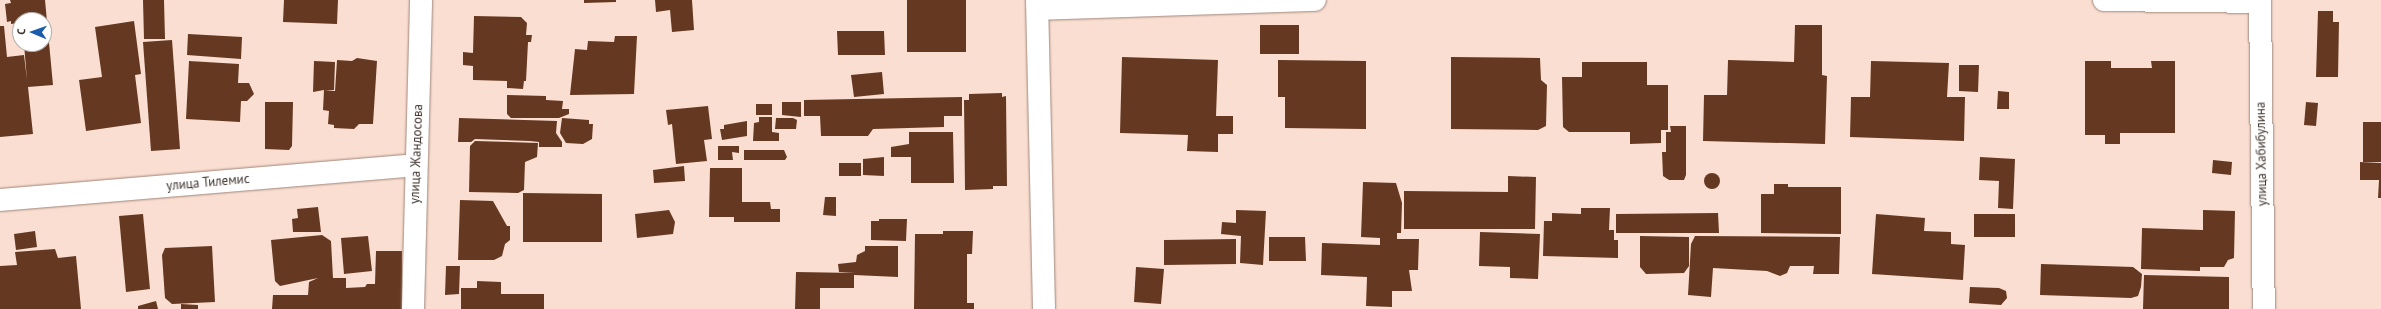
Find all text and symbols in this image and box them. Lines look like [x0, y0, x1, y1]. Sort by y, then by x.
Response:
north arrow [12, 12, 52, 52]
text: С [14, 28, 28, 35]
street label: улица Хабибулина [2253, 101, 2271, 207]
street label: улица Жандосова [407, 104, 427, 204]
street label: улица Тилемис [166, 172, 250, 194]

